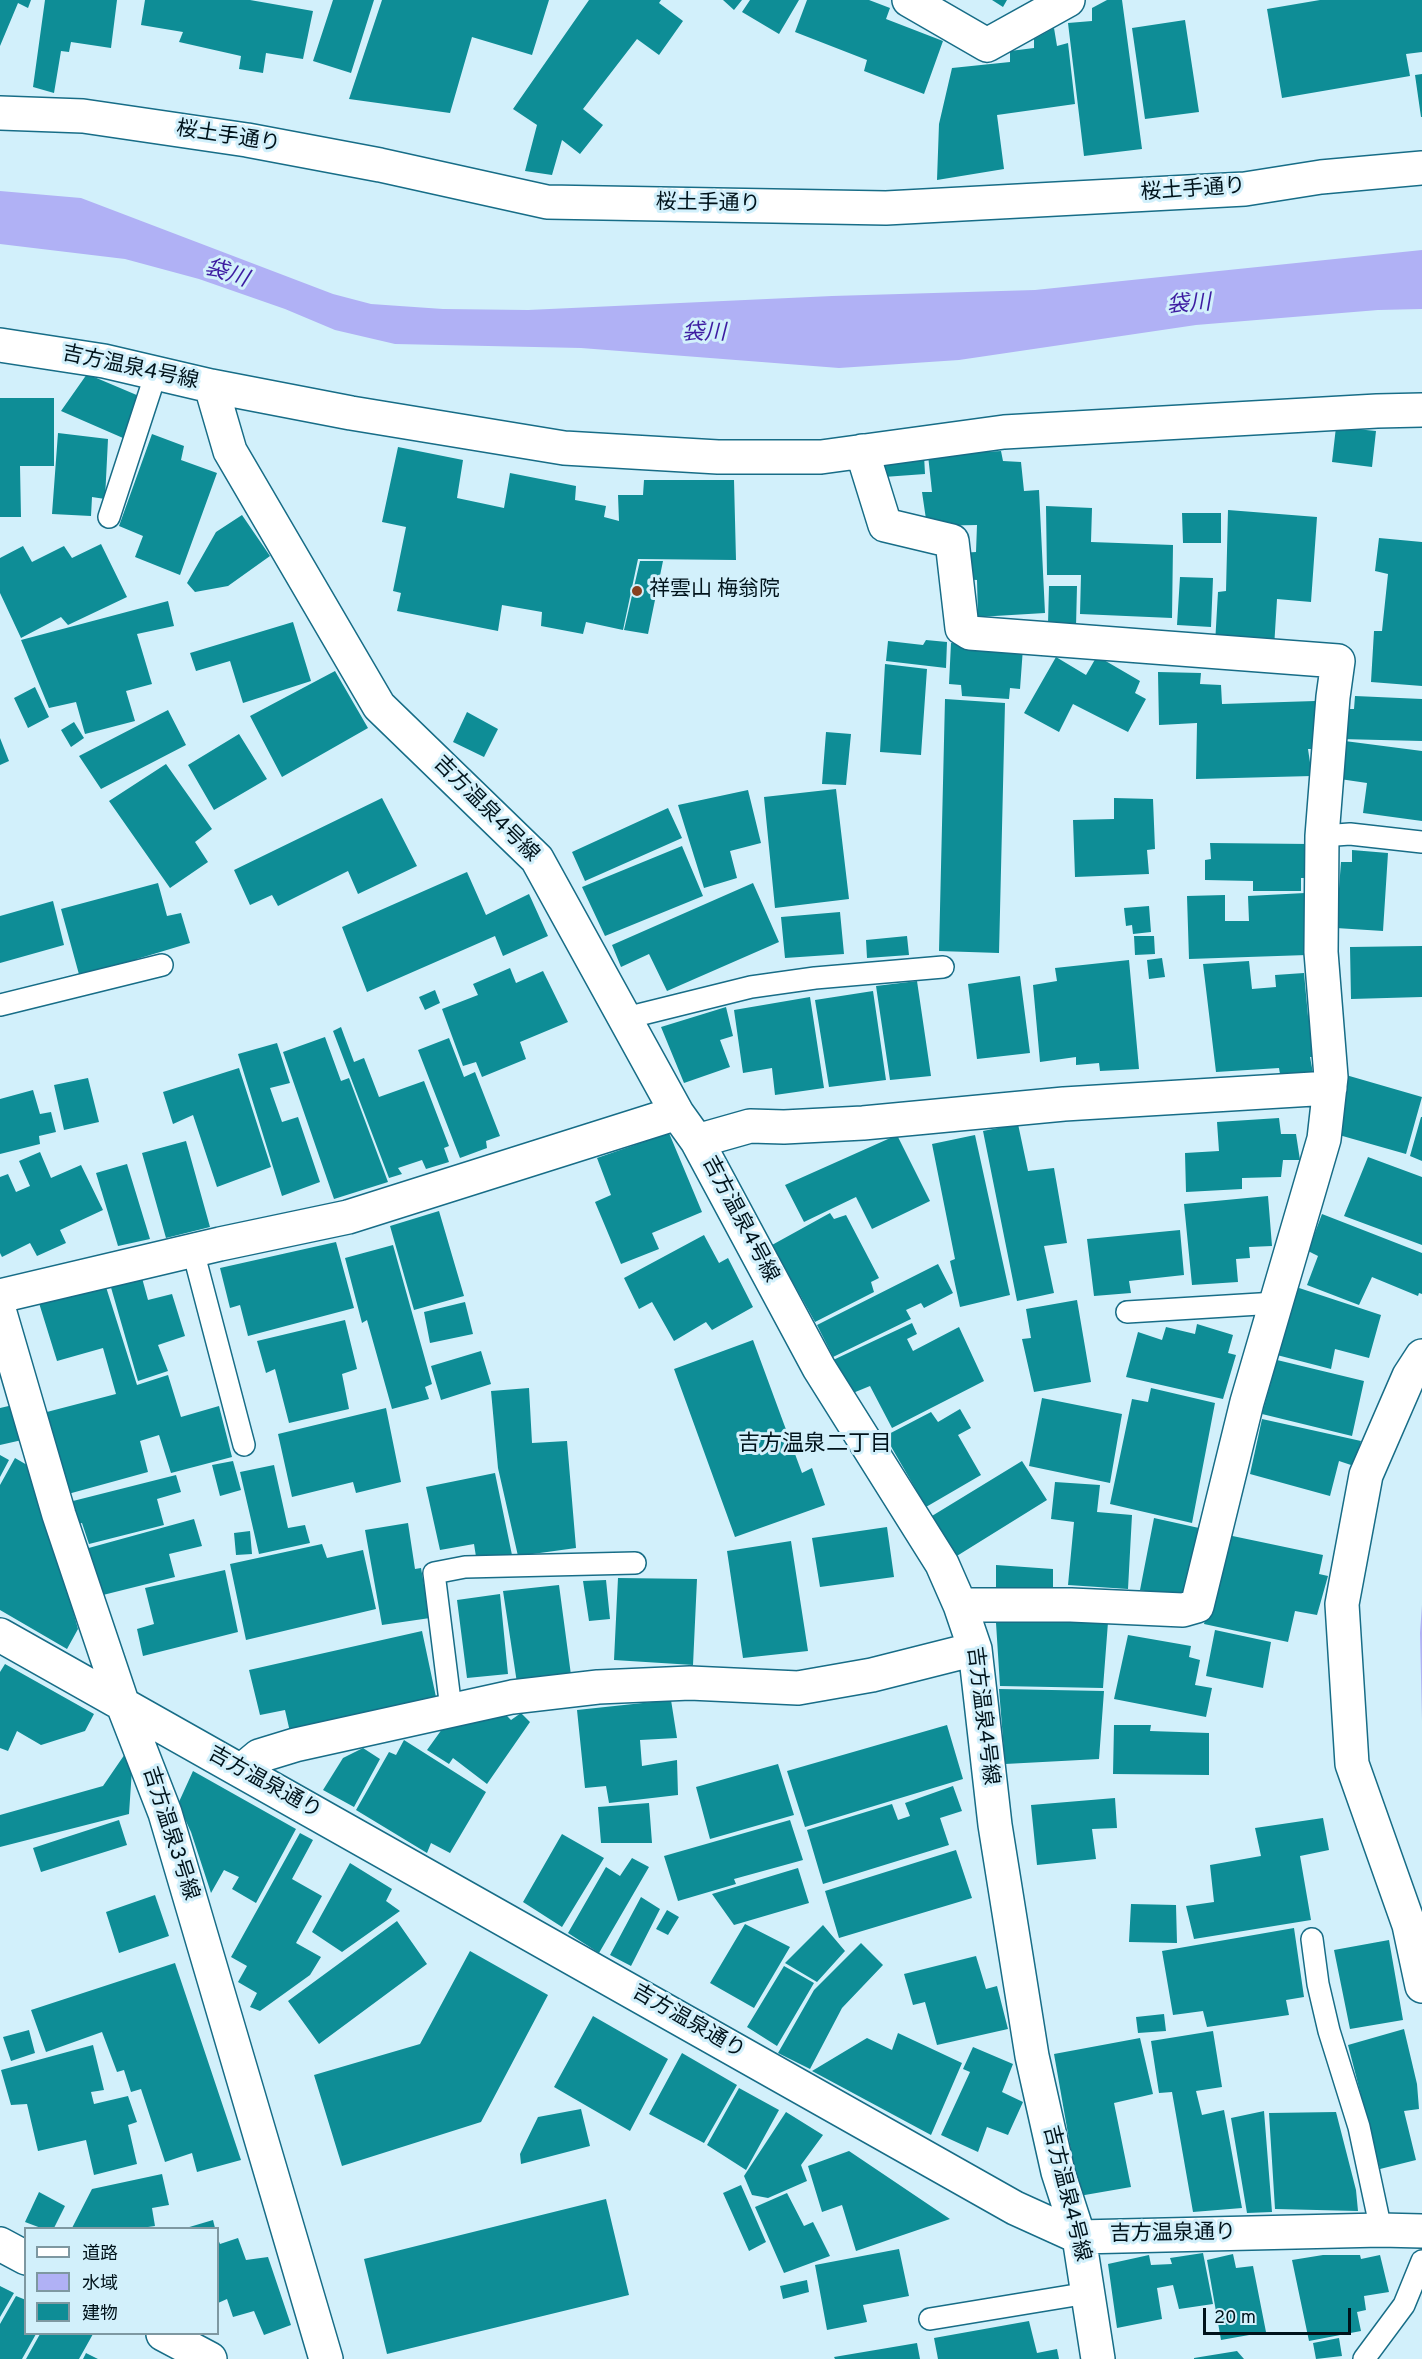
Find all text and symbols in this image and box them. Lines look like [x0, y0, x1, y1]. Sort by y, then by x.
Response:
street label: 桜土手通り [174, 117, 282, 159]
street label: 桜土手通り [1140, 175, 1246, 207]
street label: 桜土手通り [655, 191, 761, 219]
water label: 袋川 [201, 256, 251, 294]
water label: 袋川 [1166, 291, 1212, 321]
water label: 袋川 [682, 322, 726, 348]
street label: 吉方温泉4号線 [59, 342, 201, 396]
place label: 祥雲山 梅翁院 [649, 578, 780, 604]
marker: 祥雲山 梅翁院 [630, 584, 644, 598]
street label: 吉方温泉4号線 [427, 752, 543, 868]
street label: 吉方温泉4号線 [695, 1153, 783, 1287]
district label: 吉方温泉二丁目 [738, 1433, 892, 1459]
street label: 吉方温泉4号線 [960, 1645, 1002, 1787]
street label: 吉方温泉通り [203, 1742, 325, 1826]
street label: 吉方温泉3号線 [136, 1764, 202, 1904]
street label: 吉方温泉通り [627, 1981, 749, 2065]
street label: 吉方温泉4号線 [1036, 2123, 1094, 2265]
street label: 吉方温泉通り [1110, 2221, 1236, 2249]
legend [24, 2227, 219, 2335]
text: 道路 [82, 2243, 118, 2266]
text: 水域 [82, 2273, 118, 2296]
scale bar [1206, 2296, 1354, 2334]
text: 建物 [82, 2303, 118, 2326]
text: 20 m [1214, 2307, 1256, 2330]

